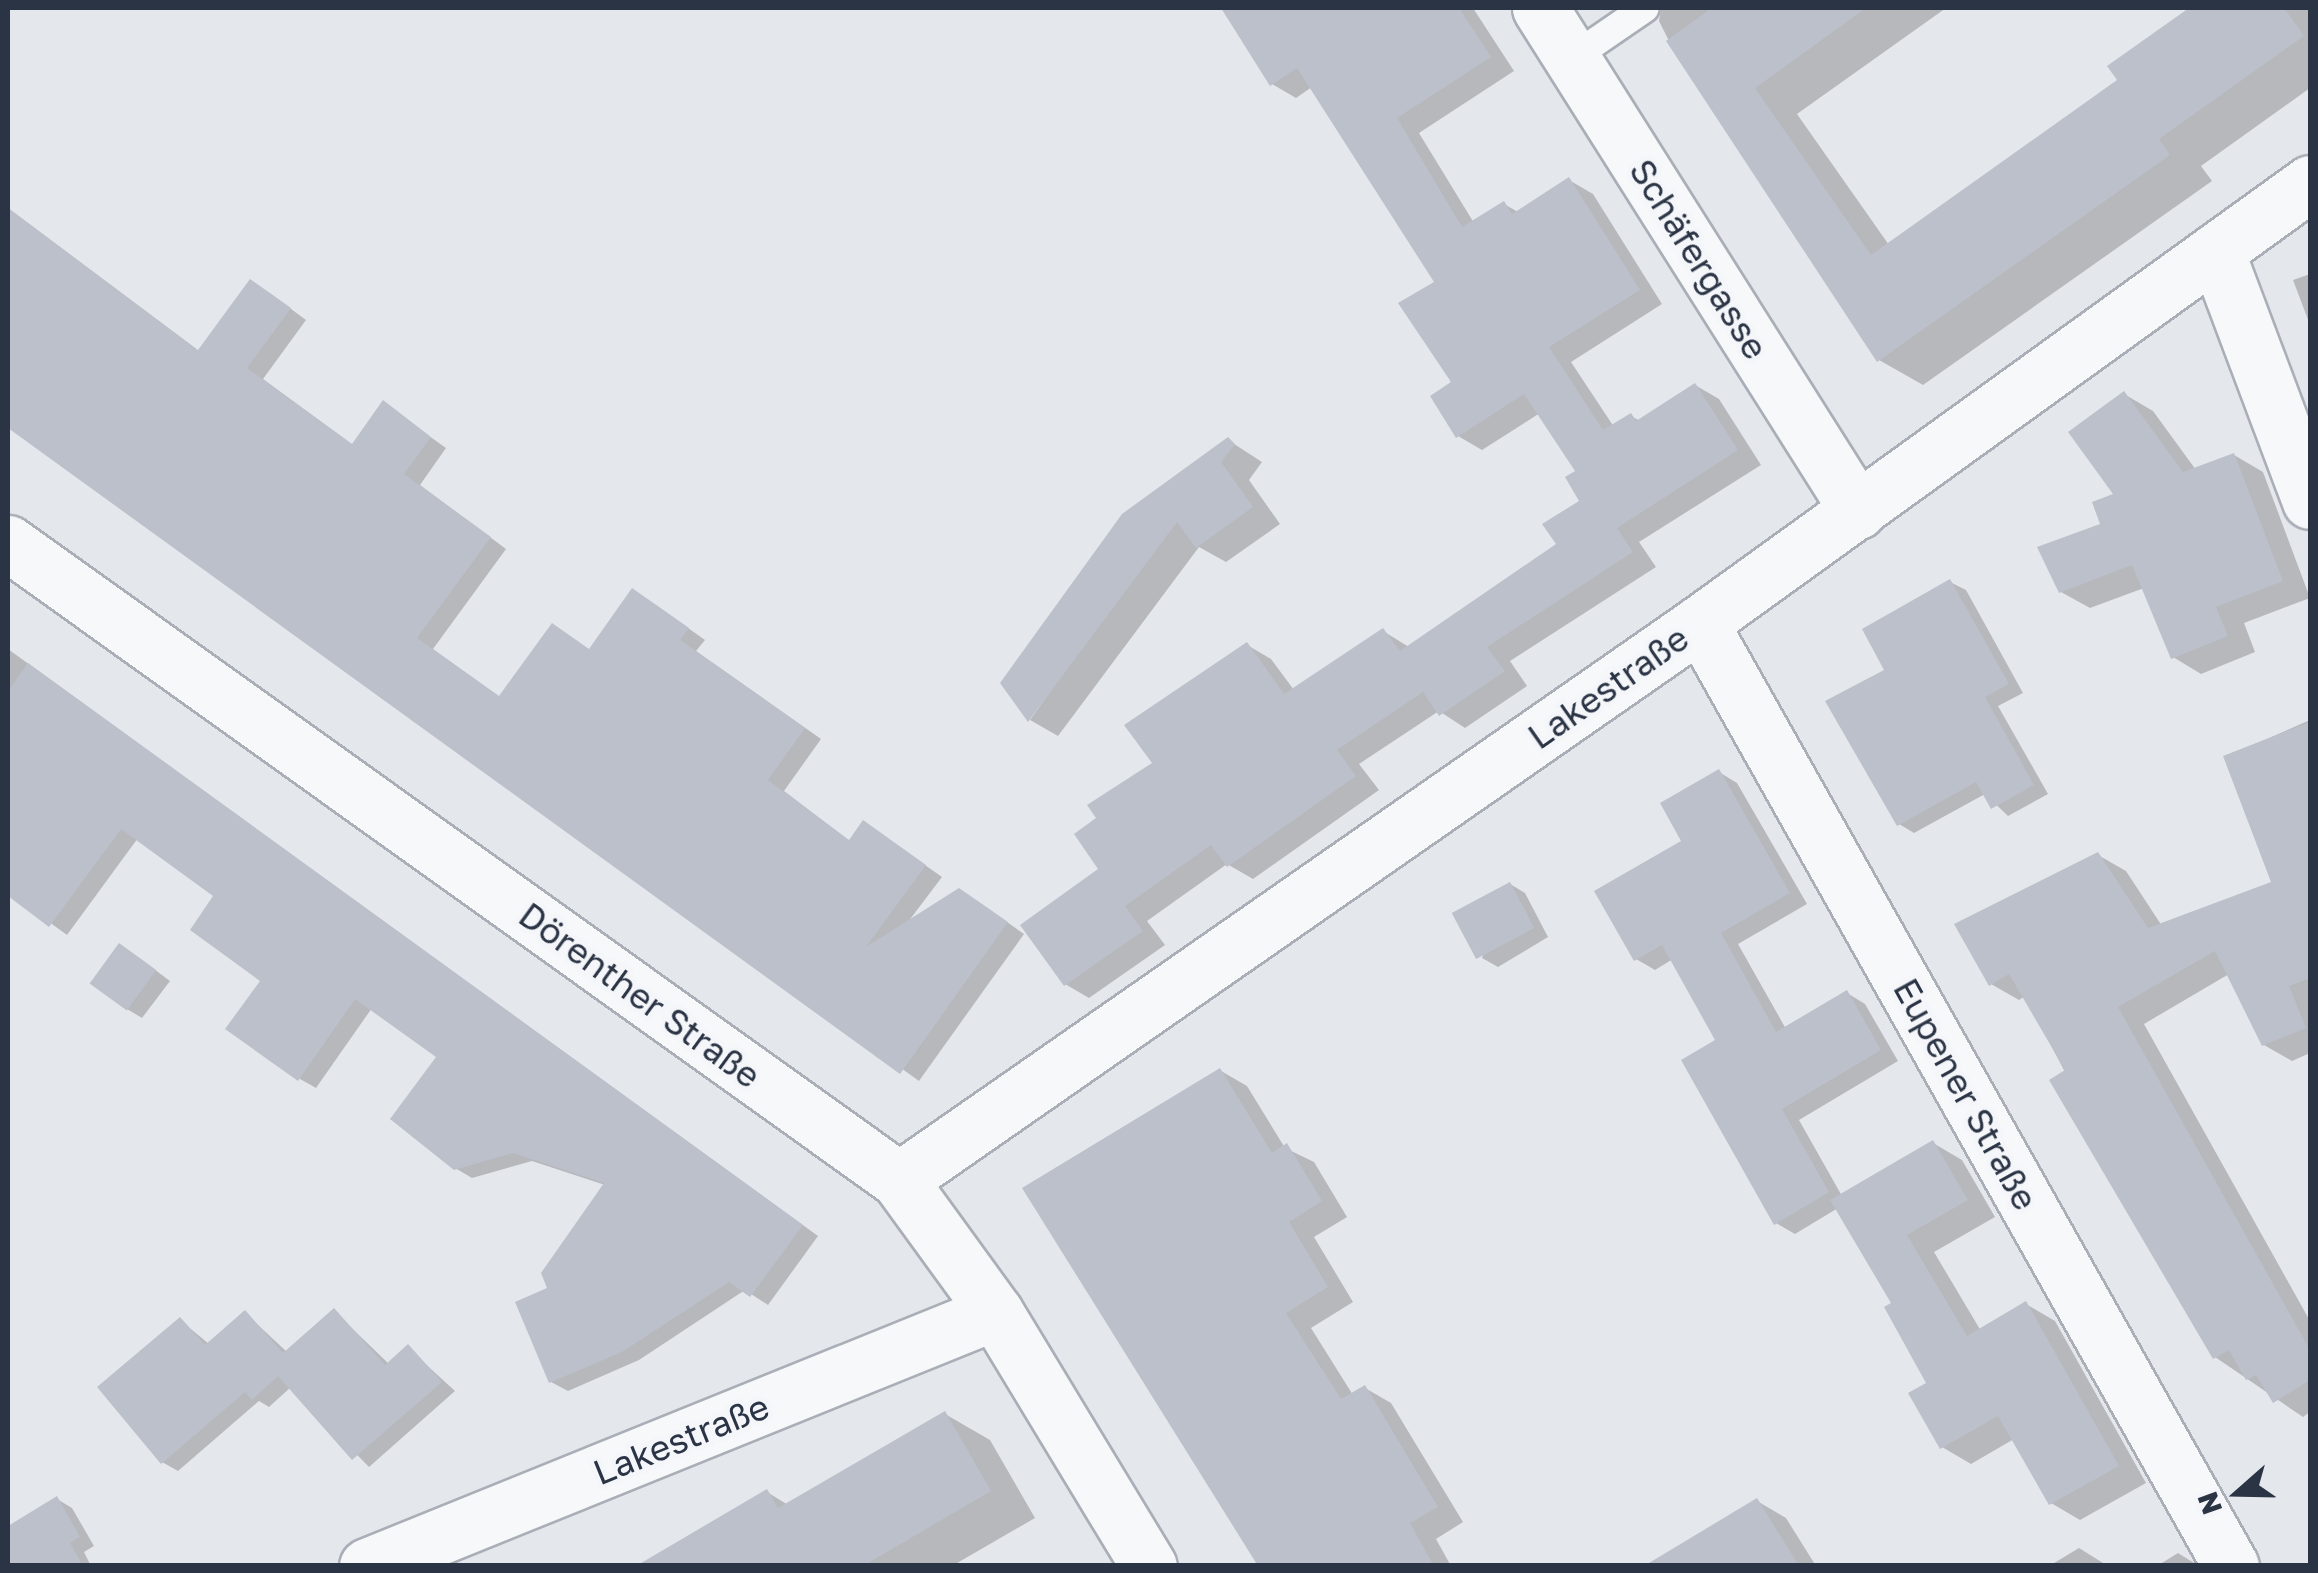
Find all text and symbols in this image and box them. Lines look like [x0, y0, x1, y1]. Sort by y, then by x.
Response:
street label: Schäfergasse [1621, 151, 1777, 367]
street label: Lakestraße [1520, 617, 1696, 757]
street label: Dörenther Straße [511, 893, 769, 1097]
street label: Eupener Straße [1885, 971, 2047, 1217]
street label: Lakestraße [587, 1385, 775, 1493]
north arrow [2188, 1443, 2288, 1543]
text: N [2190, 1488, 2228, 1519]

